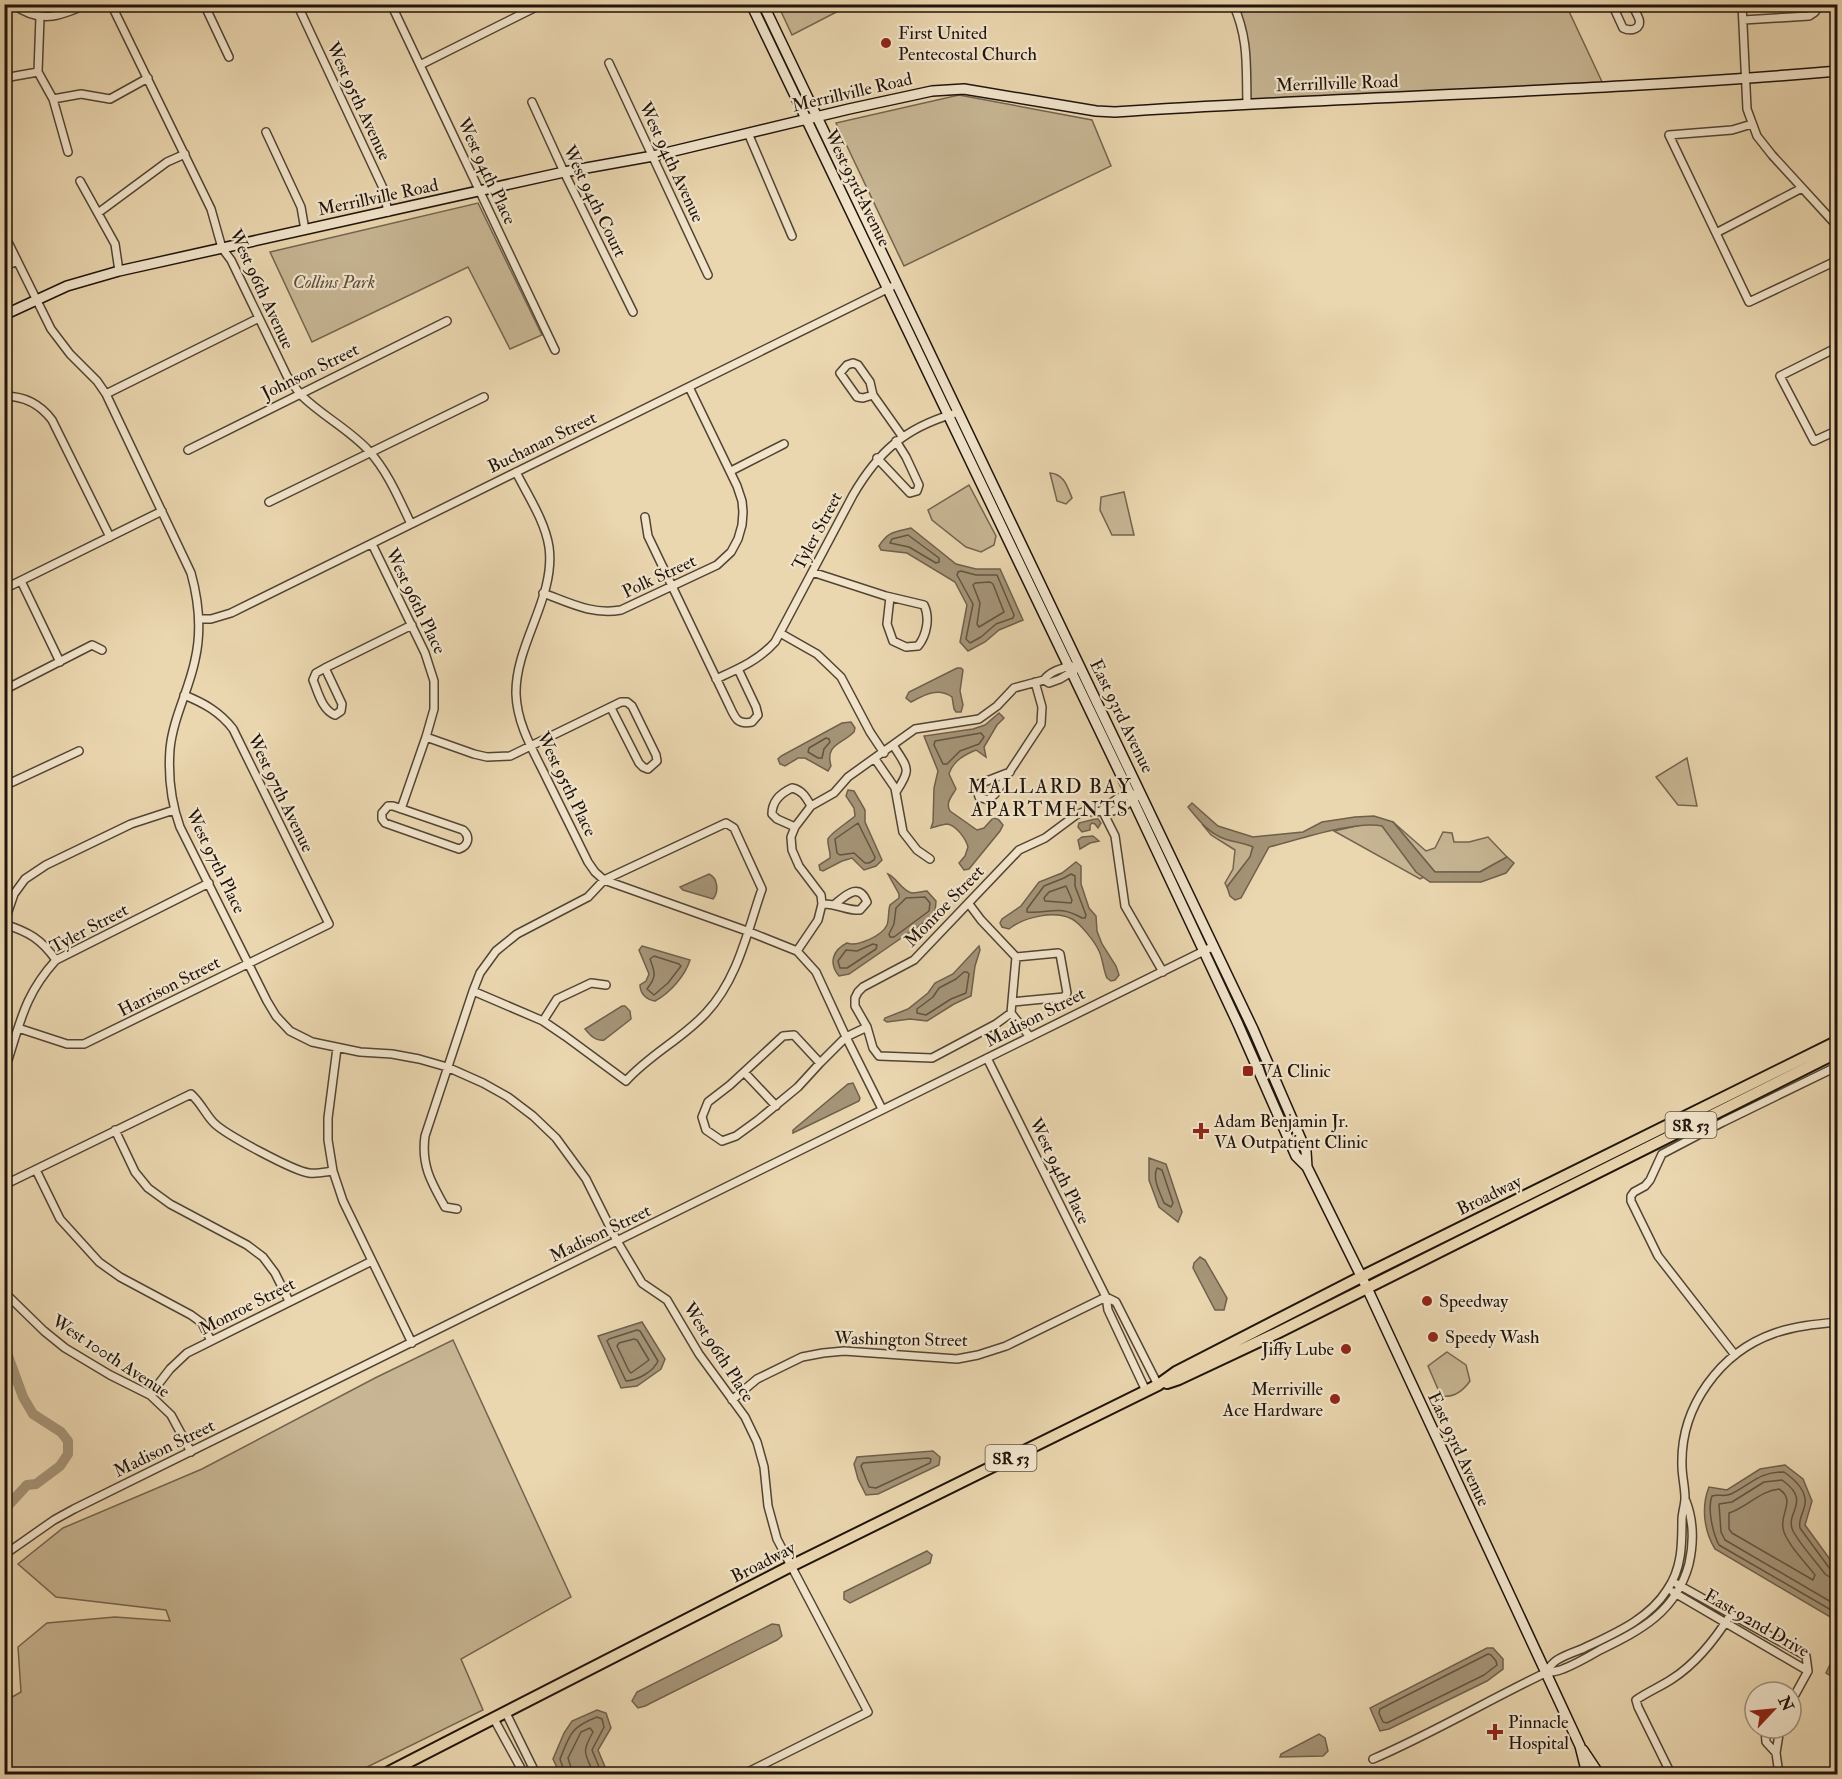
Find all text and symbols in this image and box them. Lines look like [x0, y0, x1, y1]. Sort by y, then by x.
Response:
place label: First United Pentecostal Church [898, 22, 1037, 66]
marker: First United Pentecostal Church [879, 36, 893, 50]
street label: West 95th Avenue [321, 37, 396, 165]
street label: Merrillville Road [790, 67, 915, 117]
street label: Merrillville Road [1275, 70, 1399, 97]
street label: West 94th Avenue [633, 97, 710, 226]
street label: West 94th Place [451, 113, 522, 229]
street label: West 93rd Avenue [819, 125, 896, 251]
street label: West 94th Court [557, 141, 632, 261]
street label: Merrillville Road [316, 173, 441, 221]
street label: West 96th Avenue [223, 225, 300, 353]
park label: Collins Park [293, 271, 375, 294]
street label: Johnson Street [257, 338, 363, 405]
street label: Buchanan Street [484, 406, 601, 479]
street label: Tyler Street [787, 488, 848, 574]
street label: West 96th Place [380, 544, 451, 658]
street label: Polk Street [619, 549, 700, 604]
street label: East 93rd Avenue [1084, 656, 1159, 777]
street label: West 95th Place [531, 727, 602, 841]
street label: West 97th Avenue [242, 729, 319, 857]
district label: MALLARD BAY APARTMENTS [968, 774, 1132, 822]
street label: West 97th Place [180, 804, 251, 918]
street label: Monroe Street [900, 860, 989, 952]
street label: Tyler Street [46, 898, 132, 959]
street label: Harrison Street [114, 951, 224, 1022]
street label: Madison Street [981, 982, 1089, 1053]
place label: VA Clinic [1260, 1060, 1331, 1083]
marker: VA Clinic [1241, 1064, 1255, 1078]
place label: Adam Benjamin Jr. VA Outpatient Clinic [1213, 1110, 1368, 1154]
road number: SR 53 [1666, 1112, 1716, 1138]
street label: West 94th Place [1023, 1113, 1095, 1229]
marker: Adam Benjamin Jr. VA Outpatient Clinic [1192, 1122, 1210, 1140]
street label: Broadway [1453, 1169, 1526, 1221]
street label: Madison Street [546, 1199, 655, 1268]
street label: Monroe Street [195, 1272, 299, 1341]
place label: Speedway [1439, 1290, 1509, 1313]
marker: Speedway [1420, 1294, 1434, 1308]
street label: West 96th Place [677, 1297, 760, 1407]
street label: West 100th Avenue [47, 1309, 174, 1403]
place label: Speedy Wash [1445, 1326, 1540, 1349]
street label: Washington Street [833, 1327, 968, 1352]
marker: Speedy Wash [1426, 1330, 1440, 1344]
place label: Jiffy Lube [1260, 1338, 1334, 1361]
marker: Jiffy Lube [1339, 1342, 1353, 1356]
place label: Merriville Ace Hardware [1222, 1378, 1323, 1422]
street label: East 93rd Avenue [1422, 1388, 1495, 1511]
marker: Merriville Ace Hardware [1328, 1392, 1342, 1406]
street label: Madison Street [110, 1414, 219, 1483]
road number: SR 53 [986, 1445, 1036, 1471]
street label: Broadway [727, 1536, 800, 1588]
street label: East 92nd Drive [1700, 1584, 1814, 1663]
north arrow [1743, 1680, 1803, 1740]
text: N [1773, 1692, 1798, 1715]
place label: Pinnacle Hospital [1508, 1711, 1569, 1755]
marker: Pinnacle Hospital [1486, 1723, 1504, 1741]

